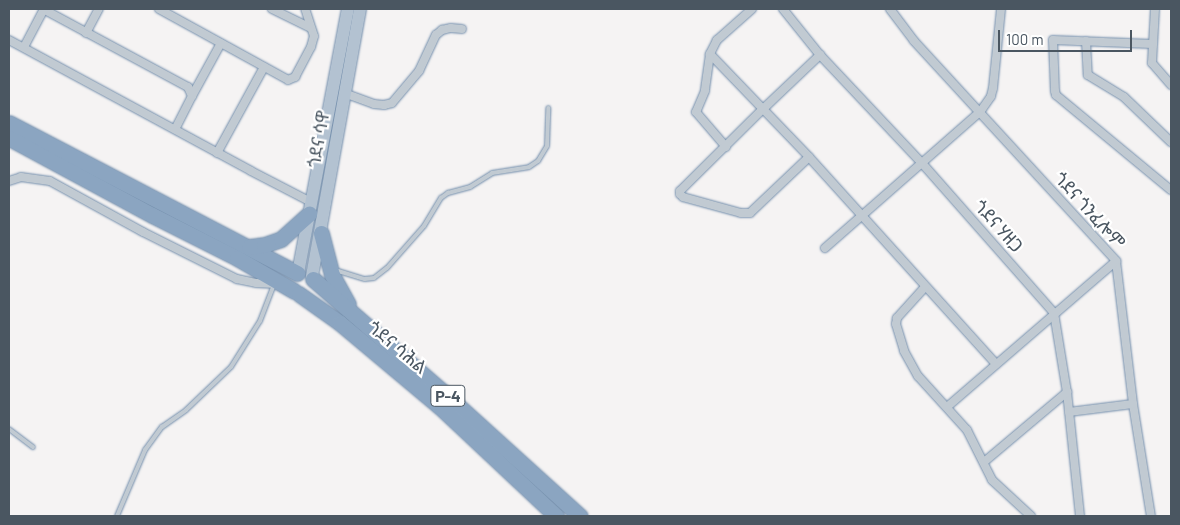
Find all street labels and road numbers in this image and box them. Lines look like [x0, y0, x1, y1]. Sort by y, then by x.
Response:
street label: ጎደና ሳዋ [302, 109, 334, 169]
street label: ጎደና ጎንፈሎም [1050, 167, 1130, 253]
street label: ጎደና ሃዘጋ [970, 195, 1028, 257]
street label: ጎደና ሳሕል [364, 316, 432, 378]
road number: P-4 [429, 382, 467, 410]

